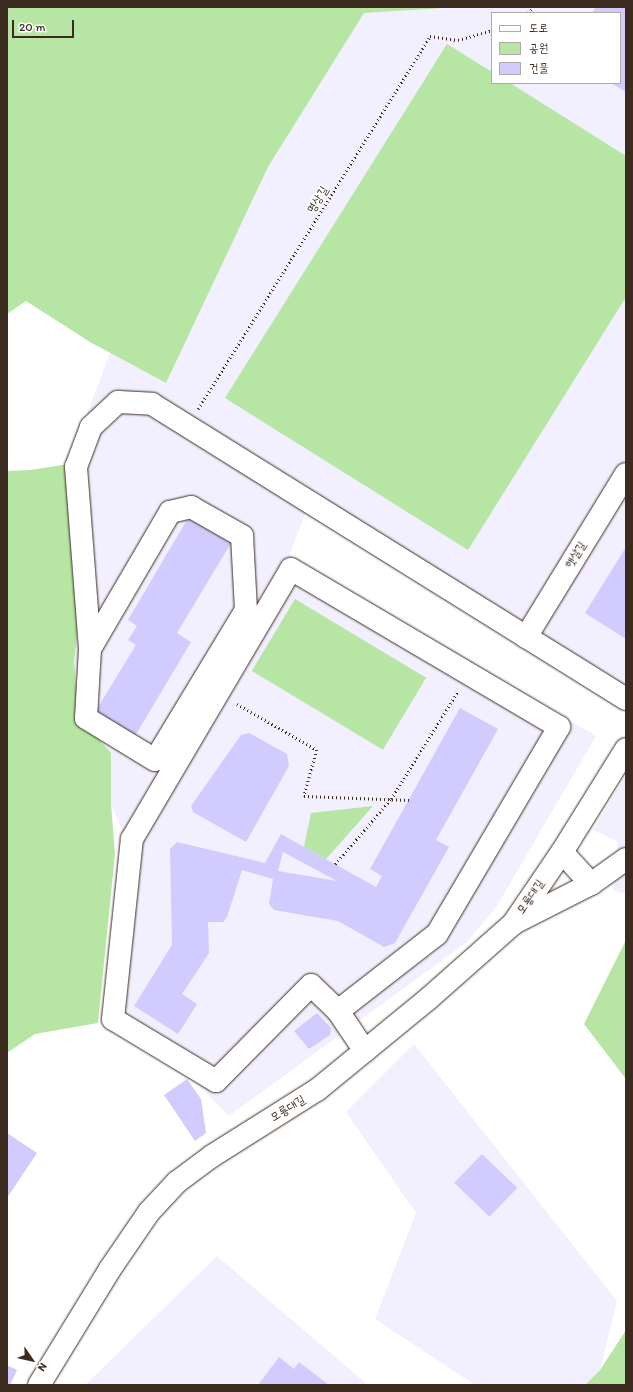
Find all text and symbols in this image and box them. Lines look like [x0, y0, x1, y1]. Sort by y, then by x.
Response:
scale bar [14, 12, 76, 38]
legend [491, 12, 621, 84]
text: 20 m [19, 20, 46, 34]
text: 도로 [529, 21, 548, 35]
text: 공원 [529, 41, 548, 55]
text: 건물 [529, 61, 548, 75]
street label: 명상길 [304, 184, 332, 216]
street label: 햇살길 [562, 539, 590, 571]
street label: 모룡대길 [514, 877, 548, 917]
street label: 모룡대길 [268, 1093, 308, 1125]
north arrow [12, 1340, 52, 1380]
text: N [35, 1360, 50, 1374]

